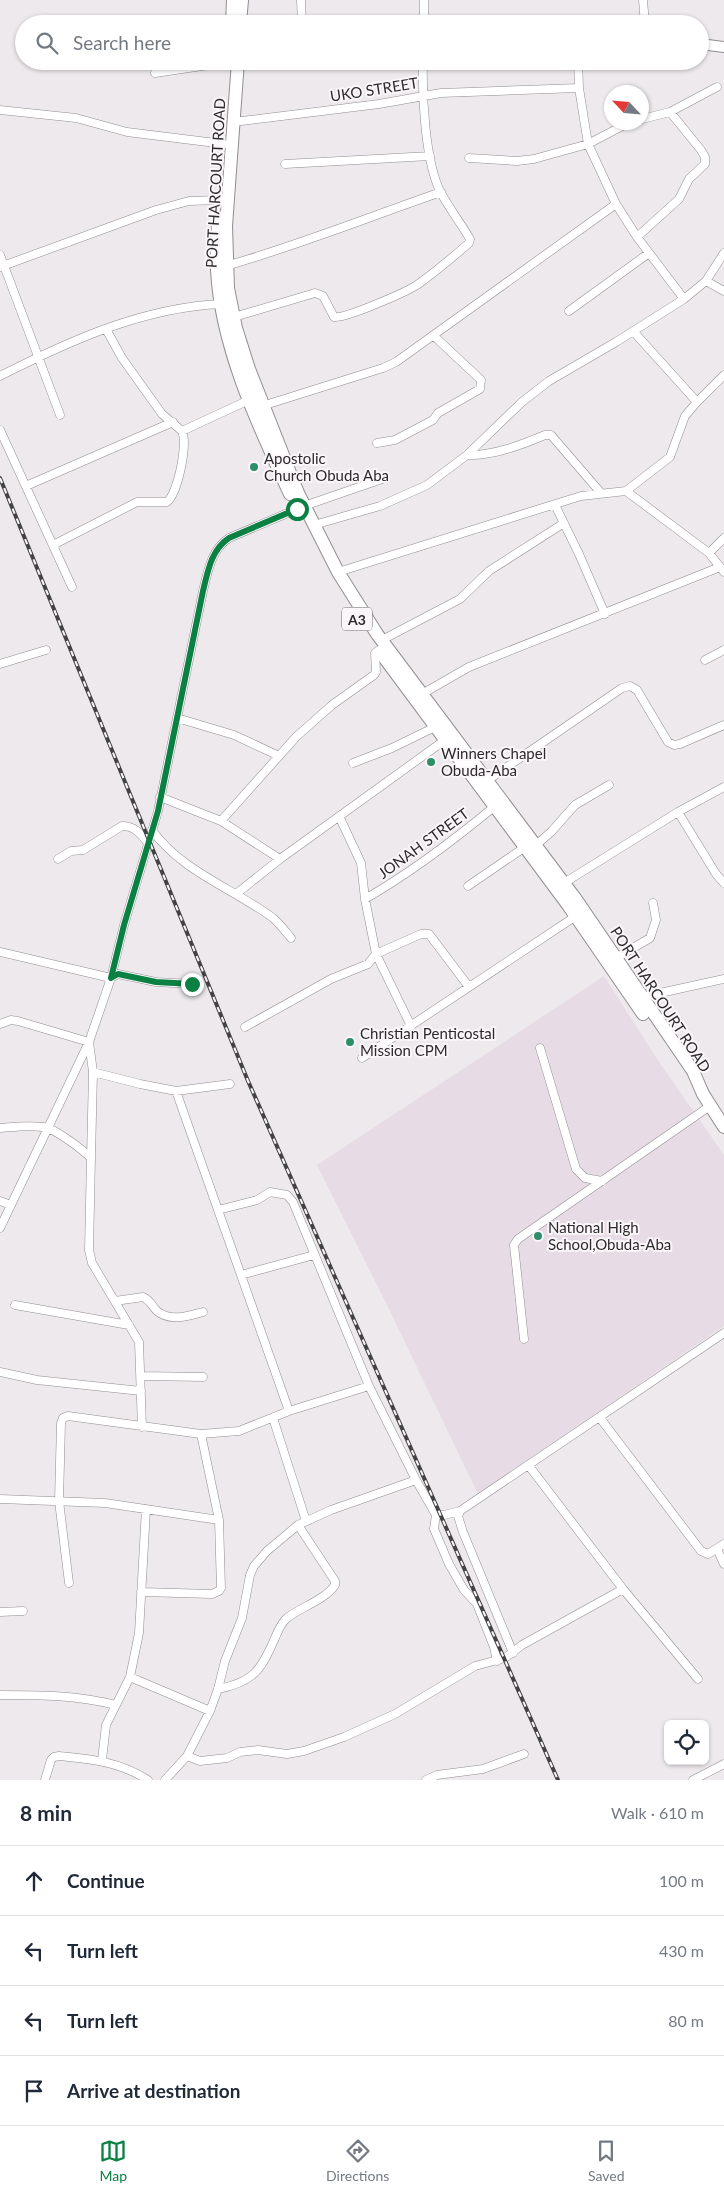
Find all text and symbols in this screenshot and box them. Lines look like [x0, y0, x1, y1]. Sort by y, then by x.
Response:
search box [15, 15, 709, 70]
icon: search [33, 29, 61, 57]
text: Search here [73, 31, 171, 54]
street label: UKO STREET [329, 73, 419, 105]
north arrow [604, 85, 649, 130]
street label: PORT HARCOURT ROAD [202, 98, 228, 268]
place label: Apostolic Church Obuda Aba [264, 449, 389, 484]
marker: Apostolic Church Obuda Aba [248, 461, 260, 473]
route start [286, 498, 309, 521]
road number: A3 [342, 608, 372, 630]
place label: Winners Chapel Obuda-Aba [441, 744, 546, 779]
marker: Winners Chapel Obuda-Aba [425, 756, 437, 768]
street label: JONAH STREET [374, 804, 472, 882]
street label: PORT HARCOURT ROAD [607, 923, 715, 1075]
route end [181, 973, 204, 996]
place label: Christian Penticostal Mission CPM [360, 1024, 495, 1059]
marker: Christian Penticostal Mission CPM [344, 1036, 356, 1048]
place label: National High School,Obuda-Aba [548, 1218, 671, 1253]
marker: National High School,Obuda-Aba [532, 1230, 544, 1242]
map controls [664, 1720, 709, 1765]
button: locate [664, 1720, 709, 1765]
text: 8 min [20, 1800, 72, 1825]
text: Walk · 610 m [611, 1803, 704, 1822]
icon: ahead [20, 1867, 48, 1895]
text: Continue [67, 1869, 145, 1892]
text: 100 m [659, 1871, 704, 1890]
icon: left [20, 1937, 48, 1965]
text: Turn left [67, 1939, 138, 1962]
text: 430 m [659, 1941, 704, 1960]
icon: left [20, 2007, 48, 2035]
text: Turn left [67, 2009, 138, 2032]
text: 80 m [668, 2011, 704, 2030]
icon: arrive [20, 2077, 48, 2105]
text: Arrive at destination [67, 2079, 240, 2102]
tab: Map [99, 2137, 127, 2184]
tab: Directions [326, 2137, 389, 2184]
tab: Saved [588, 2137, 625, 2184]

